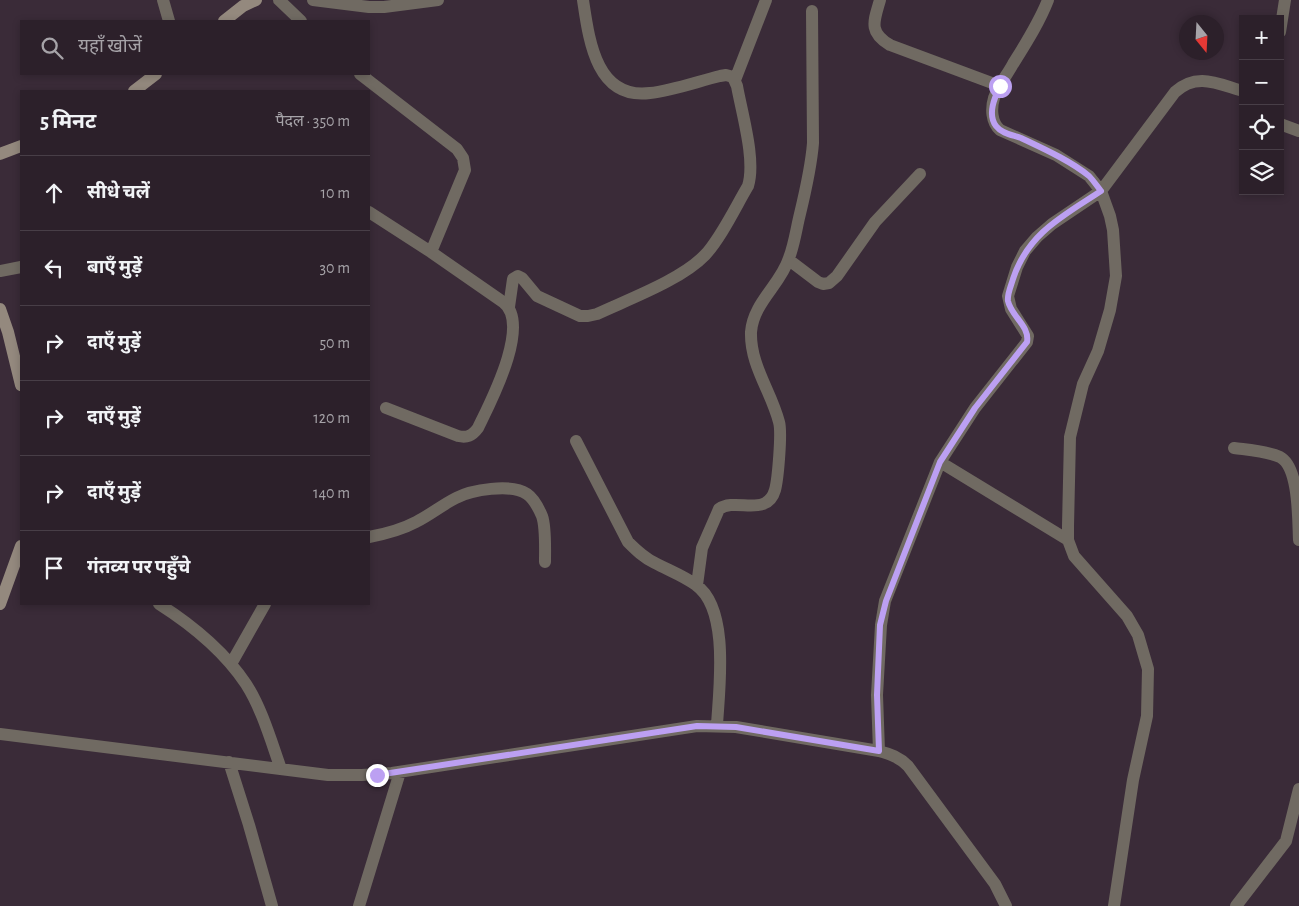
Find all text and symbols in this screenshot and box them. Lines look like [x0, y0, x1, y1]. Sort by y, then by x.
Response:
north arrow [1179, 15, 1224, 60]
map controls [1239, 15, 1284, 195]
button: + [1239, 15, 1284, 60]
search box [20, 20, 370, 75]
icon: search [38, 34, 66, 62]
text: यहाँ खोजें [78, 37, 142, 56]
button: − [1239, 60, 1284, 105]
route start [989, 75, 1012, 98]
button: locate [1239, 105, 1284, 150]
text: 5 मिनट [40, 111, 96, 132]
text: पैदल · 350 m [275, 113, 350, 129]
button: layers [1239, 150, 1284, 195]
icon: ahead [40, 179, 68, 207]
text: सीधे चलें [87, 183, 150, 202]
text: 10 m [321, 185, 350, 201]
icon: left [40, 254, 68, 282]
text: बाएँ मुड़ें [87, 258, 142, 277]
text: 30 m [320, 260, 350, 276]
icon: right [40, 329, 68, 357]
text: दाएँ मुड़ें [87, 333, 141, 352]
text: 50 m [319, 335, 350, 351]
icon: right [40, 404, 68, 432]
text: दाएँ मुड़ें [87, 408, 141, 427]
text: 120 m [313, 410, 350, 426]
icon: right [40, 479, 68, 507]
text: दाएँ मुड़ें [87, 483, 141, 502]
text: 140 m [313, 485, 350, 501]
icon: arrive [40, 554, 68, 582]
text: गंतव्य पर पहुँचे [87, 558, 190, 577]
route end [366, 764, 389, 787]

